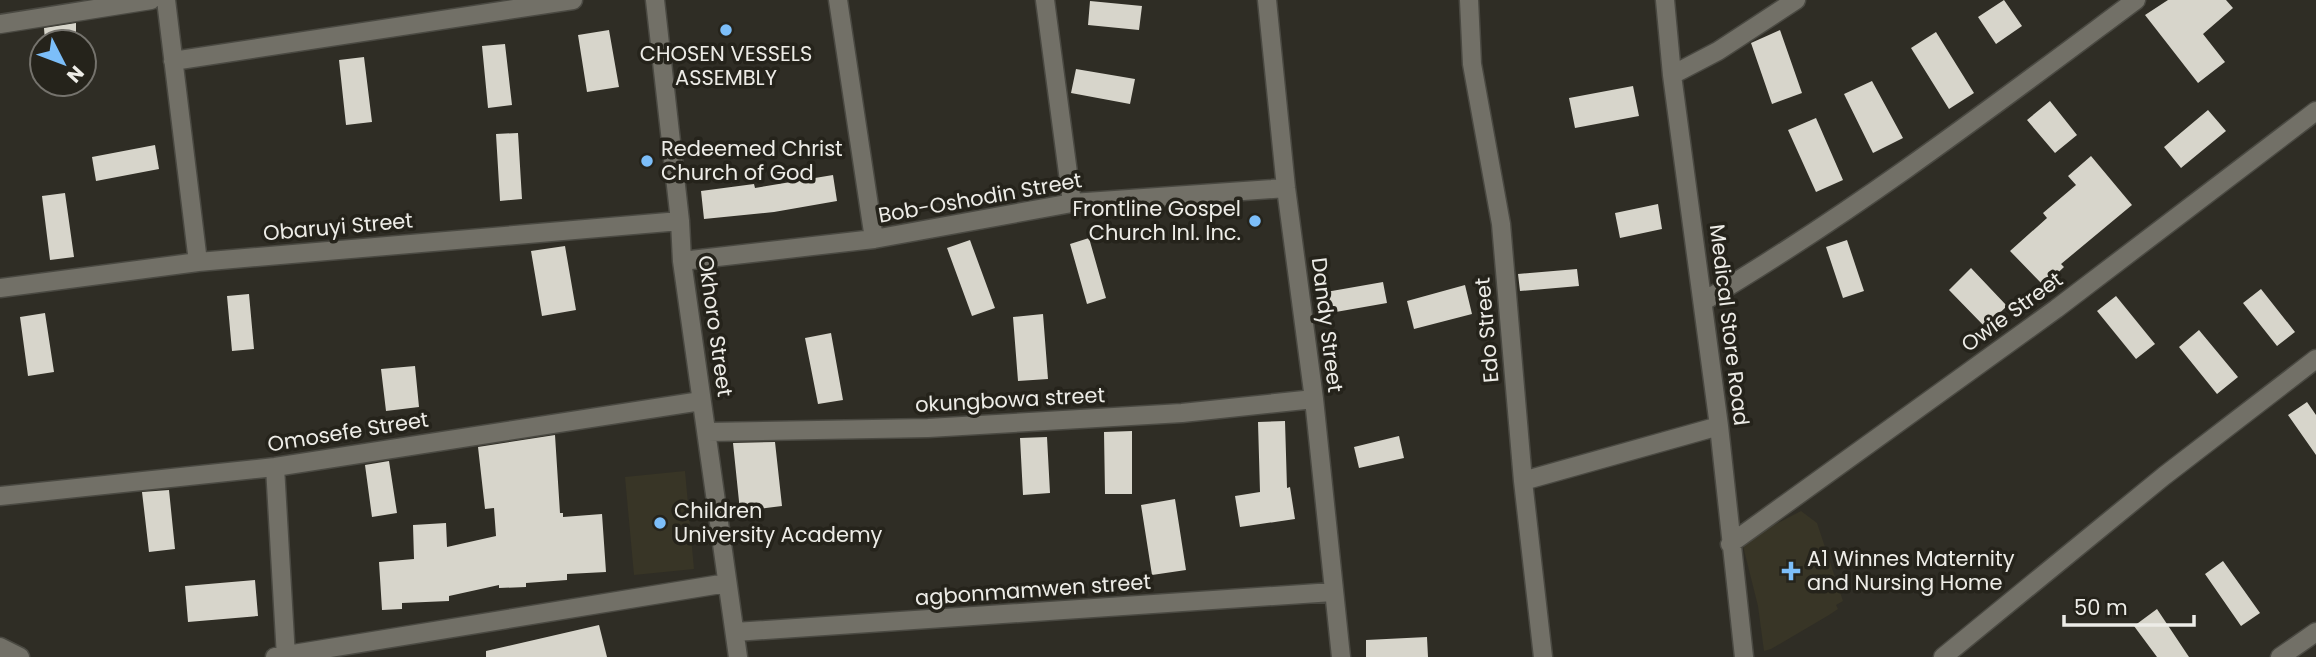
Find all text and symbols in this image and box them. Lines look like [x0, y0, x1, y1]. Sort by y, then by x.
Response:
marker: CHOSEN VESSELS ASSEMBLY [718, 22, 734, 38]
north arrow [28, 28, 98, 98]
place label: CHOSEN VESSELS ASSEMBLY [640, 39, 812, 92]
text: N [60, 60, 90, 88]
place label: Redeemed Christ Church of God [661, 134, 843, 187]
marker: Redeemed Christ Church of God [639, 153, 655, 169]
street label: Bob-Oshodin Street [876, 165, 1084, 230]
place label: Frontline Gospel Church Inl. Inc. [1073, 194, 1241, 247]
street label: Obaruyi Street [262, 206, 414, 247]
marker: Frontline Gospel Church Inl. Inc. [1247, 213, 1263, 229]
street label: Medical Store Road [1703, 223, 1756, 427]
street label: Okhoro Street [691, 253, 740, 399]
street label: Dandy Street [1305, 256, 1350, 394]
street label: Owie Street [1955, 265, 2068, 358]
street label: Edo Street [1467, 276, 1506, 384]
street label: okungbowa street [914, 380, 1106, 419]
street label: Omosefe Street [265, 404, 430, 459]
place label: Children University Academy [674, 496, 883, 549]
marker: Children University Academy [652, 515, 668, 531]
place label: A1 Winnes Maternity and Nursing Home [1807, 544, 2015, 597]
marker: A1 Winnes Maternity and Nursing Home [1781, 561, 1801, 581]
street label: agbonmamwen street [914, 567, 1152, 612]
scale bar [2064, 584, 2194, 628]
text: 50 m [2074, 593, 2128, 622]

